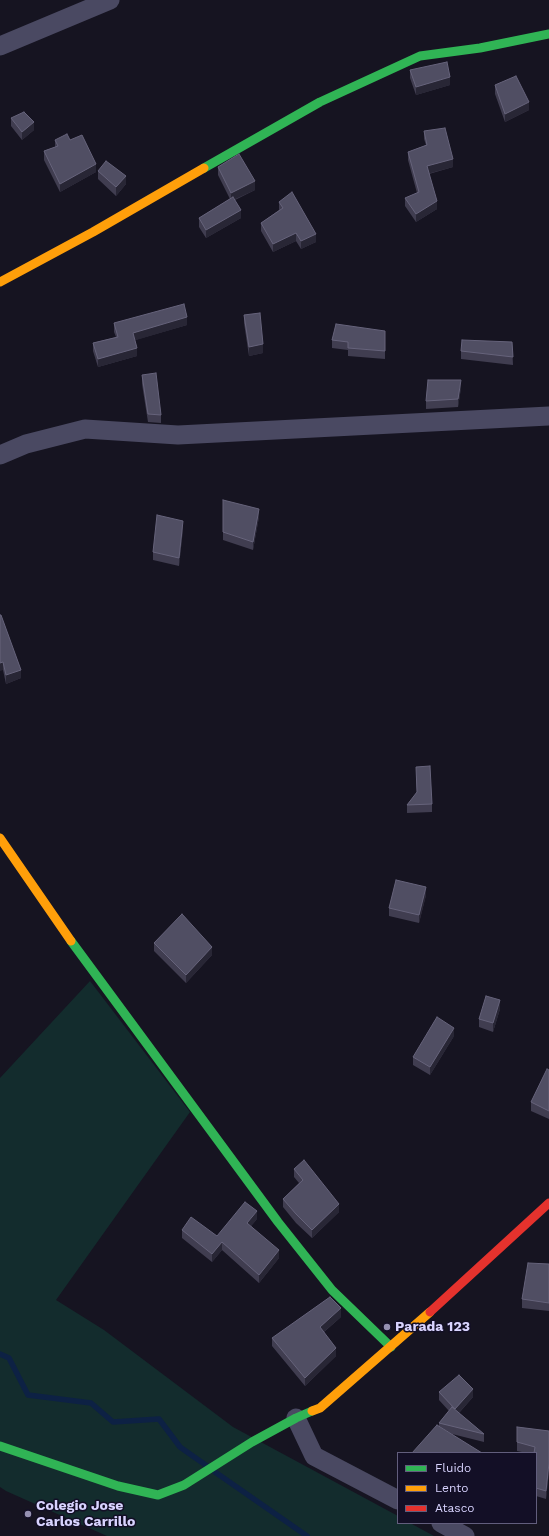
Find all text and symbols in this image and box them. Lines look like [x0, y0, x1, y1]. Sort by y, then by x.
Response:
place label: Parada 123 [395, 1319, 470, 1335]
marker: Parada 123 [382, 1322, 392, 1332]
legend [397, 1452, 537, 1524]
text: Fluido [435, 1461, 471, 1475]
text: Lento [435, 1481, 469, 1495]
place label: Colegio Jose Carlos Carrillo [36, 1498, 135, 1530]
text: Atasco [435, 1501, 475, 1515]
marker: Colegio Jose Carlos Carrillo [23, 1509, 33, 1519]

